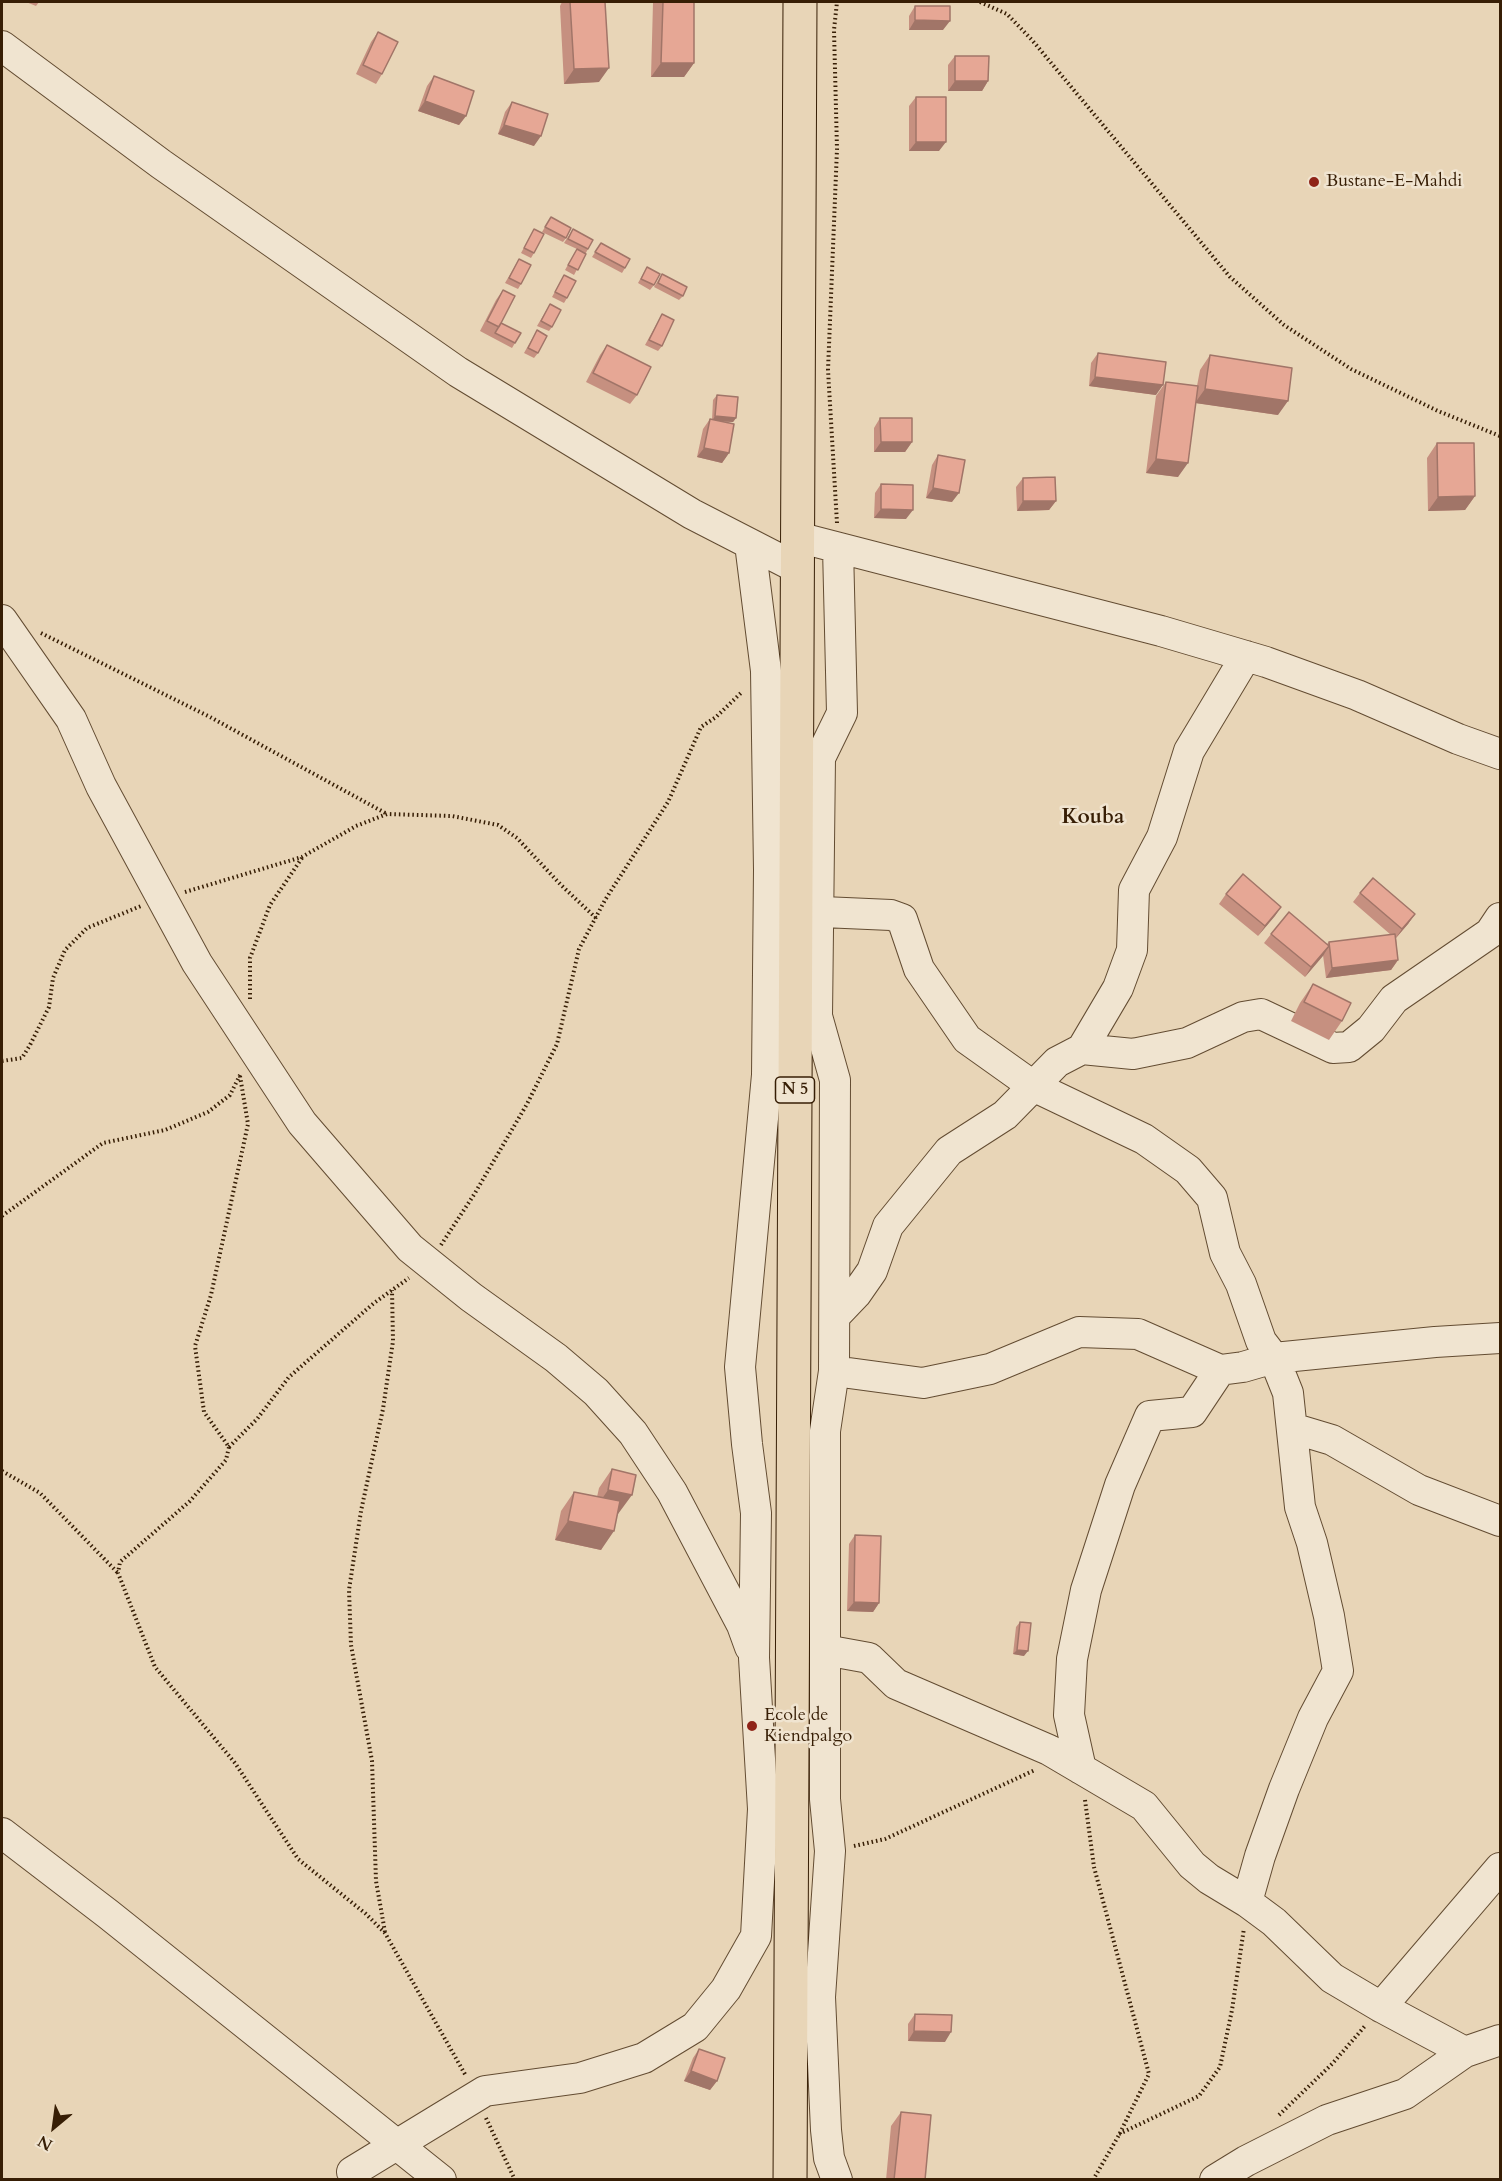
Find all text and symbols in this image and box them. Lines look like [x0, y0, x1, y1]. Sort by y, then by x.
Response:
place label: Bustane-E-Mahdi [1326, 171, 1462, 193]
marker: Bustane-E-Mahdi [1307, 175, 1321, 189]
district label: Kouba [1062, 805, 1124, 831]
road number: N 5 [776, 1077, 814, 1103]
place label: Ecole de Kiendpalgo [764, 1705, 852, 1748]
marker: Ecole de Kiendpalgo [745, 1719, 759, 1733]
north arrow [24, 2097, 84, 2157]
text: N [34, 2130, 57, 2156]

